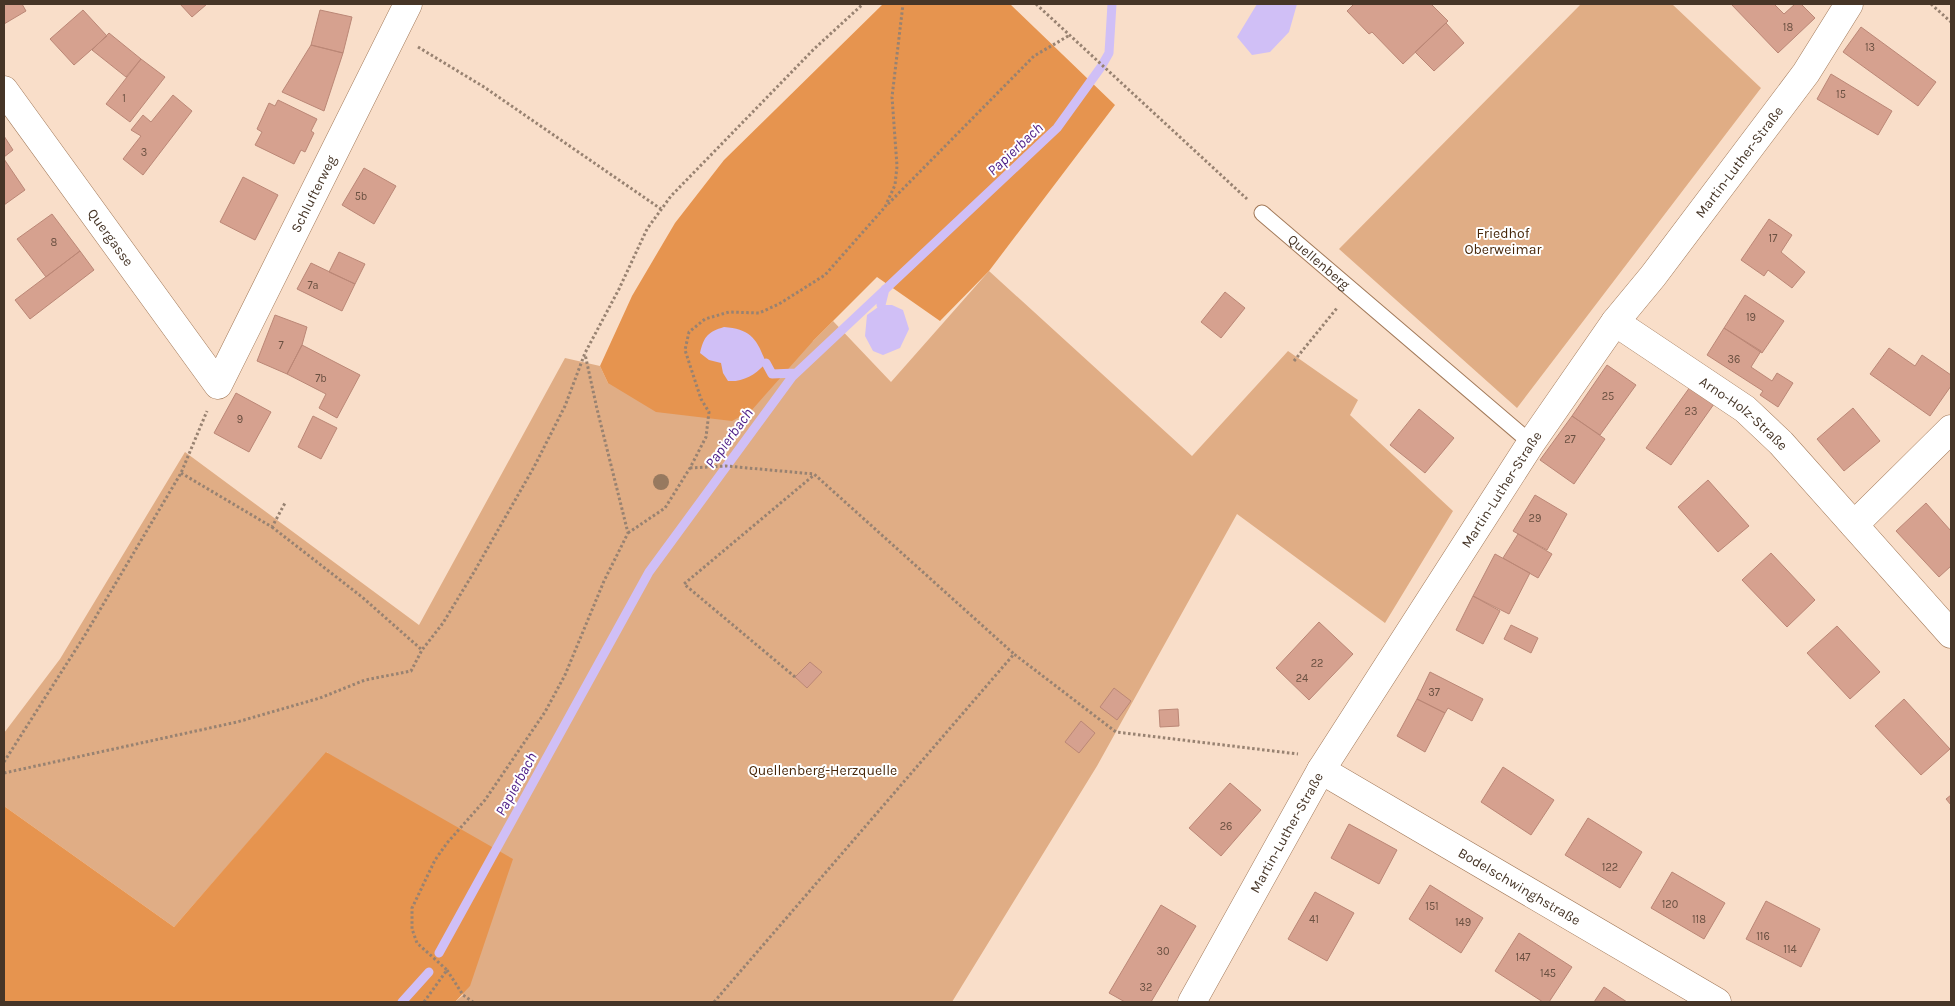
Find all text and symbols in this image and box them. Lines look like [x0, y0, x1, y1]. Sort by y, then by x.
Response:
house number: 18 [1783, 21, 1793, 34]
house number: 13 [1865, 41, 1875, 54]
house number: 15 [1836, 88, 1846, 101]
house number: 1 [122, 92, 126, 105]
street label: Martin-Luther-Straße [1691, 103, 1787, 221]
water label: Papierbach [983, 119, 1047, 179]
house number: 3 [141, 146, 147, 159]
street label: Schlufterweg [287, 152, 340, 235]
house number: 5b [355, 190, 367, 203]
street label: Quergasse [84, 205, 137, 270]
park label: Friedhof Oberweimar [1465, 225, 1542, 258]
street label: Quellenberg [1284, 230, 1354, 293]
house number: 17 [1769, 232, 1777, 245]
house number: 8 [51, 236, 58, 249]
house number: 7a [307, 279, 319, 292]
house number: 19 [1746, 311, 1756, 324]
house number: 7 [278, 339, 284, 352]
house number: 36 [1728, 353, 1740, 366]
house number: 7b [315, 372, 327, 385]
street label: Arno-Holz-Straße [1696, 373, 1792, 454]
house number: 25 [1602, 390, 1614, 403]
water label: Papierbach [701, 404, 757, 472]
house number: 23 [1685, 405, 1697, 418]
house number: 9 [237, 413, 243, 426]
street label: Martin-Luther-Straße [1457, 428, 1545, 551]
house number: 27 [1564, 433, 1576, 446]
house number: 29 [1529, 512, 1541, 525]
house number: 22 [1311, 657, 1323, 670]
house number: 24 [1296, 672, 1308, 685]
house number: 37 [1428, 686, 1440, 699]
water label: Papierbach [491, 749, 541, 819]
park label: Quellenberg-Herzquelle [749, 762, 897, 779]
street label: Martin-Luther-Straße [1246, 769, 1327, 896]
house number: 26 [1220, 820, 1232, 833]
street label: Bodelschwinghstraße [1455, 844, 1584, 929]
house number: 122 [1602, 861, 1618, 874]
house number: 120 [1662, 898, 1678, 911]
house number: 151 [1425, 900, 1439, 913]
house number: 41 [1309, 913, 1319, 926]
house number: 118 [1692, 913, 1706, 926]
house number: 149 [1455, 916, 1471, 929]
house number: 116 [1756, 930, 1770, 943]
house number: 114 [1783, 943, 1797, 956]
house number: 30 [1156, 945, 1170, 958]
house number: 147 [1516, 951, 1530, 964]
house number: 145 [1540, 967, 1556, 980]
house number: 32 [1140, 981, 1152, 994]

